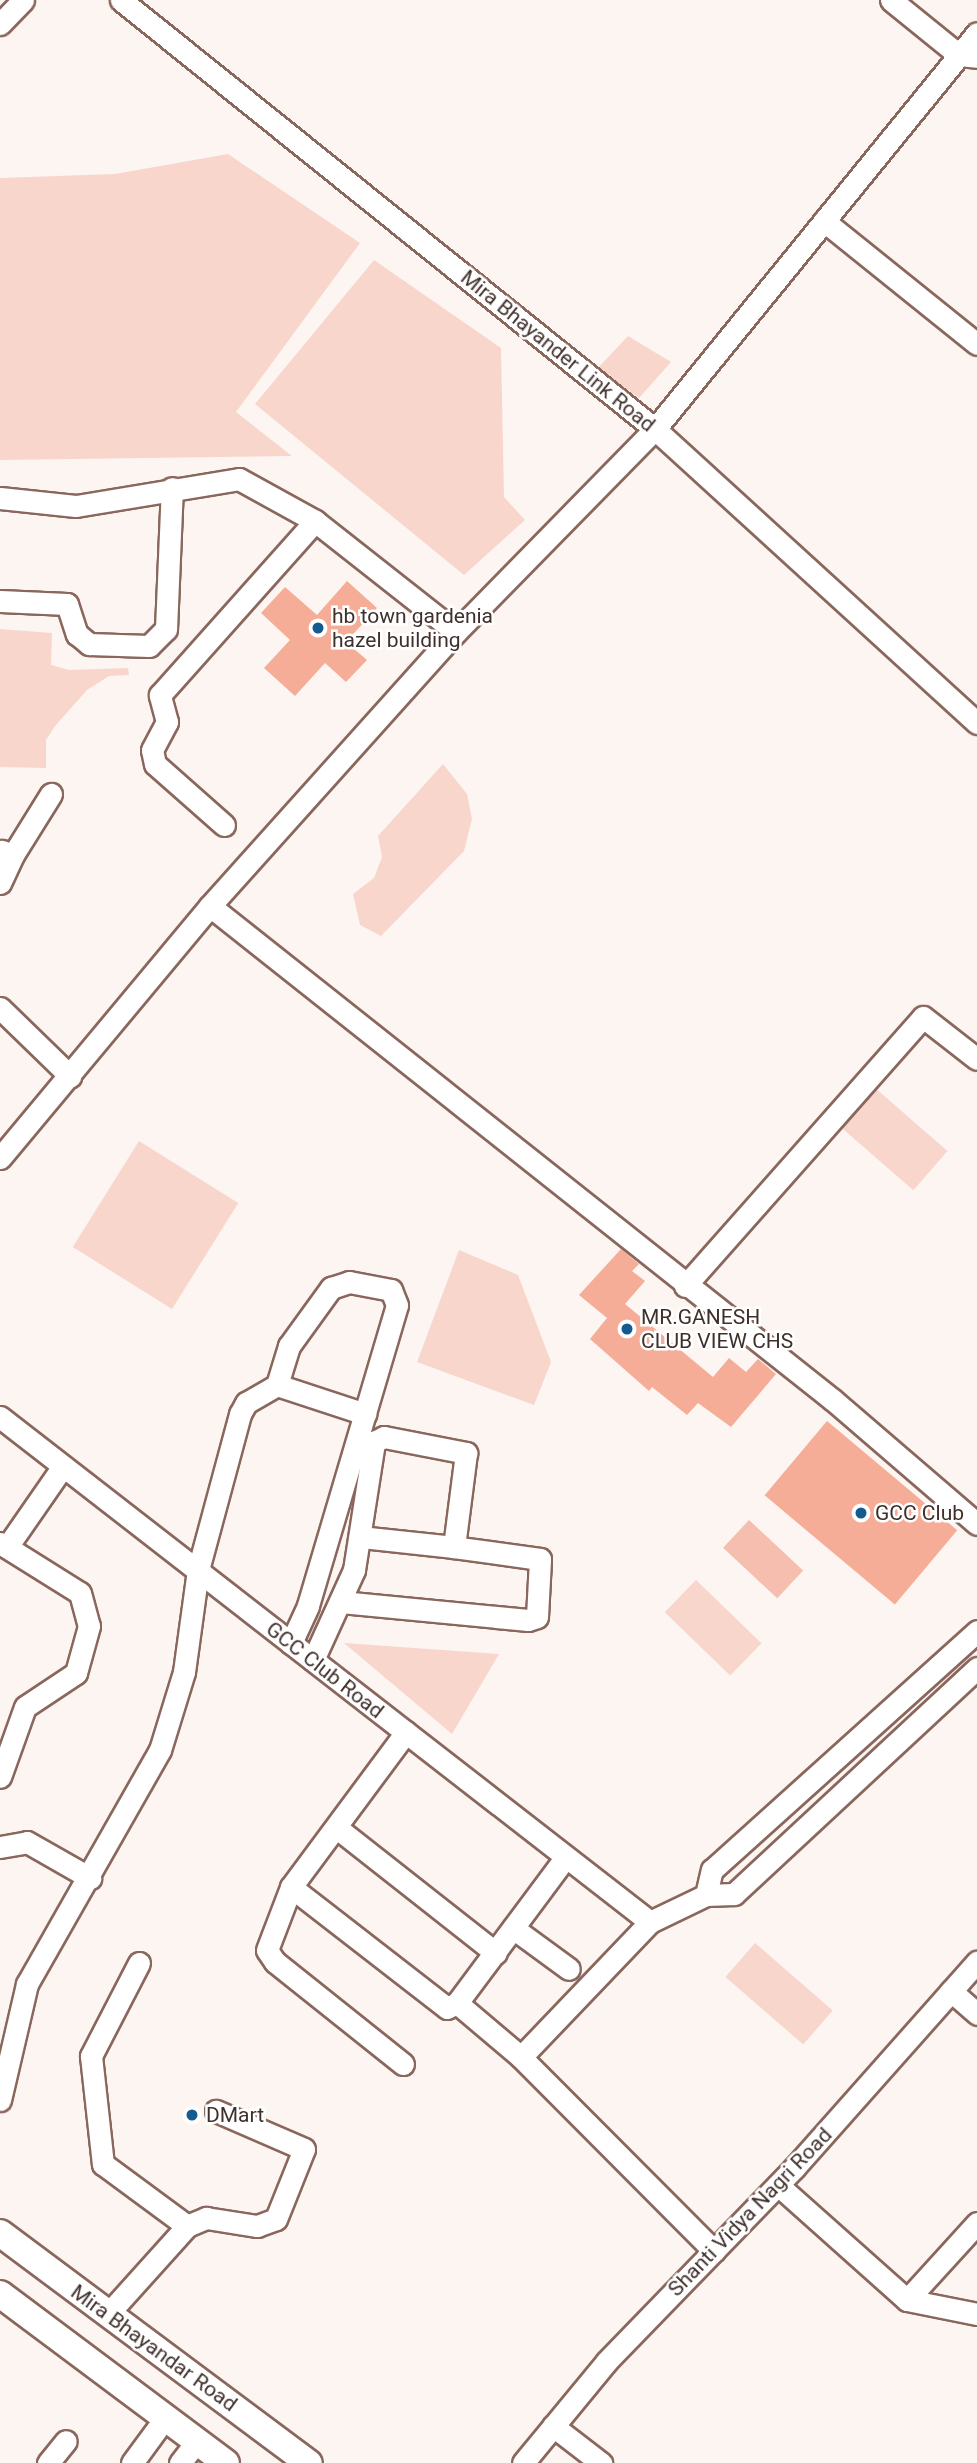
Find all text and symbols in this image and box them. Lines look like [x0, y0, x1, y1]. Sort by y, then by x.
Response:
street label: Mira Bhayander Link Road [456, 265, 660, 437]
place label: hb town gardenia hazel building [332, 603, 493, 653]
marker: hb town gardenia hazel building [310, 620, 326, 636]
place label: MR.GANESH CLUB VIEW CHS [641, 1304, 793, 1354]
marker: MR.GANESH CLUB VIEW CHS [619, 1321, 635, 1337]
place label: GCC Club [875, 1500, 964, 1526]
marker: GCC Club [853, 1505, 869, 1521]
street label: GCC Club Road [261, 1616, 389, 1724]
place label: DMart [206, 2102, 264, 2128]
marker: DMart [184, 2107, 200, 2123]
street label: Shanti Vidya Nagri Road [663, 2122, 837, 2302]
street label: Mira Bhayandar Road [66, 2279, 242, 2417]

